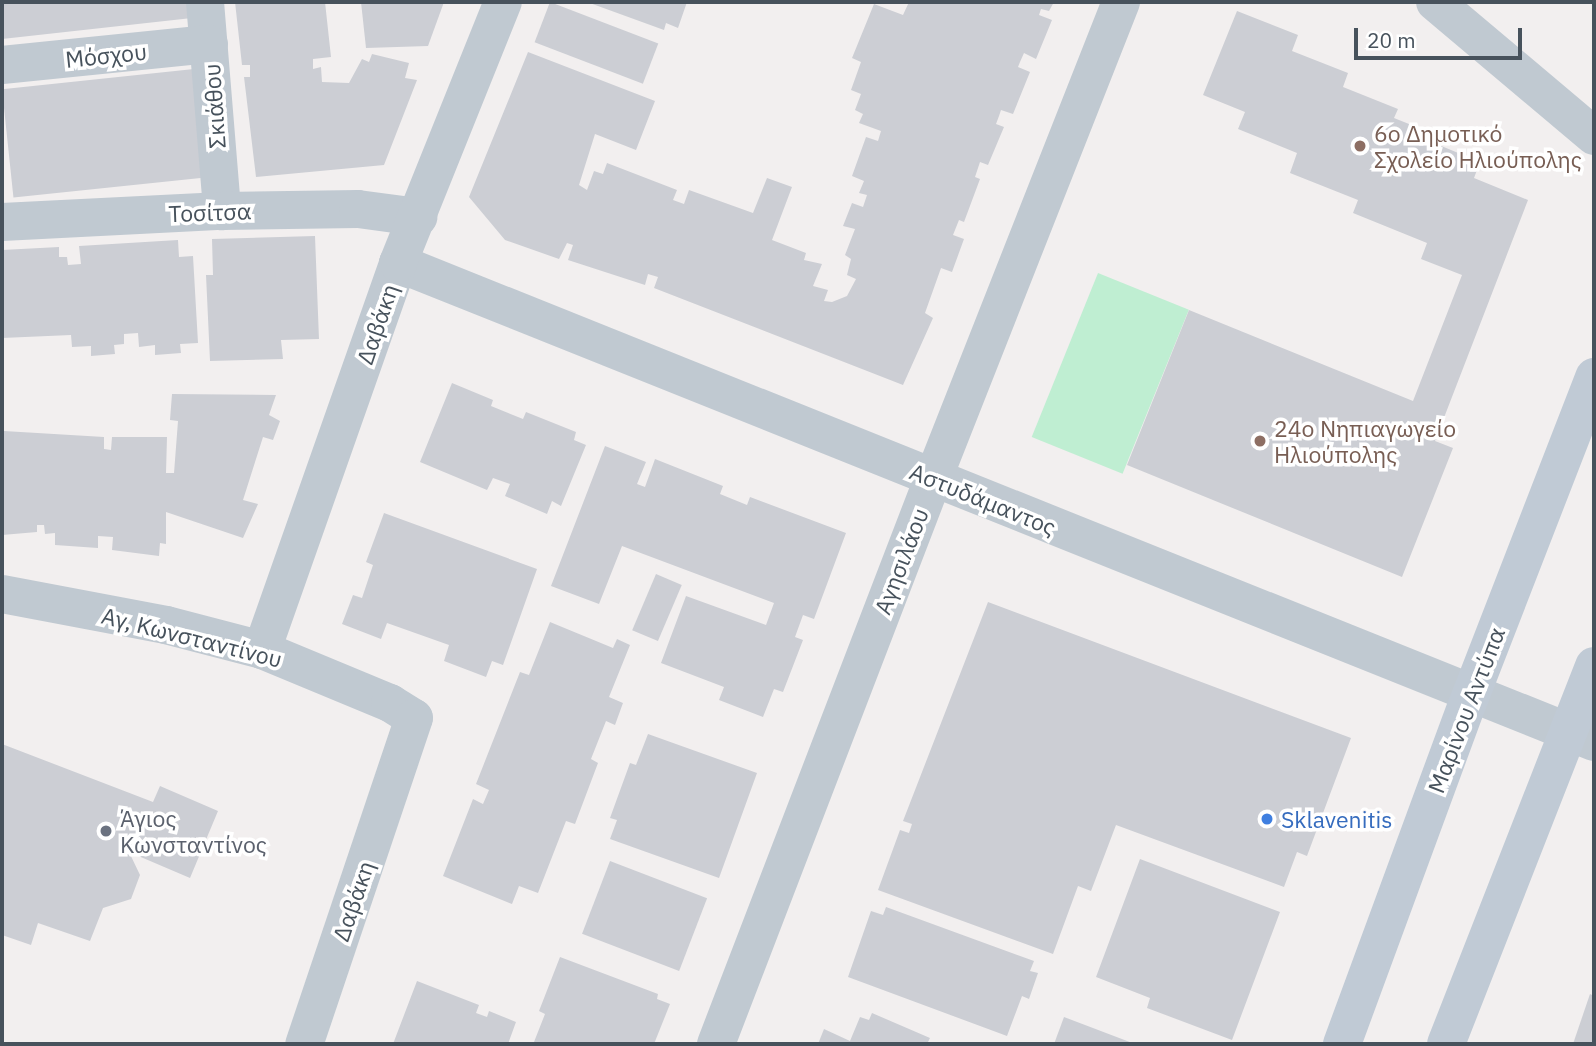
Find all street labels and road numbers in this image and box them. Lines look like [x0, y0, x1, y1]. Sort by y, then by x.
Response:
street label: Μόσχου [64, 37, 148, 73]
street label: Σκιάθου [197, 62, 231, 150]
street label: Τοσίτσα [168, 197, 252, 227]
street label: Δαβάκη [350, 280, 404, 368]
street label: Αστυδάμαντος [906, 457, 1060, 541]
street label: Αγησιλάου [868, 504, 934, 618]
street label: Αγ, Κωνσταντίνου [99, 601, 285, 673]
street label: Μαρίνου Αντύπα [1422, 623, 1510, 797]
street label: Δαβάκη [326, 857, 380, 945]

